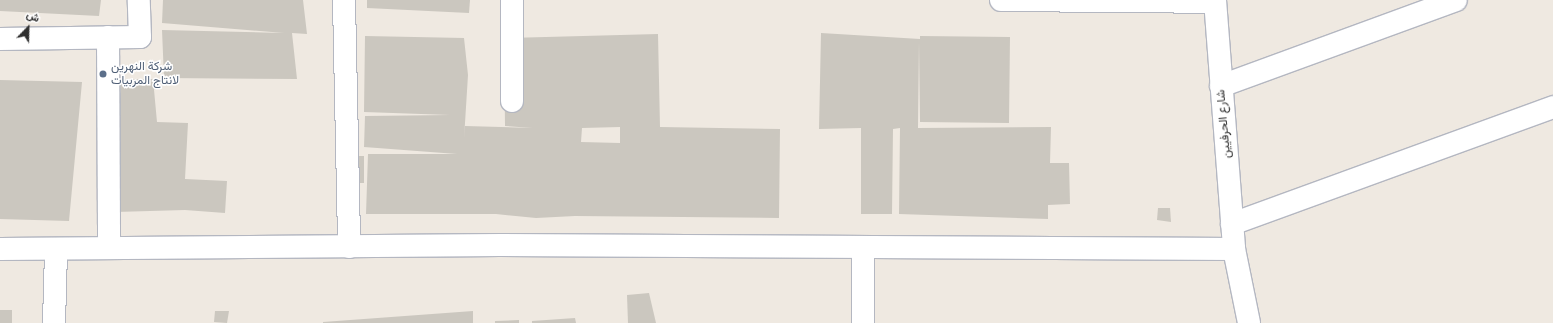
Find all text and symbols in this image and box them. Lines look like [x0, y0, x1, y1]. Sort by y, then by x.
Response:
north arrow [8, 8, 48, 48]
text: ش [24, 8, 42, 25]
place label: شركة النهرين لانتاج المربيات [111, 60, 179, 88]
marker: شركة النهرين لانتاج المربيات [98, 69, 108, 79]
street label: شارع الحرفيين [1214, 89, 1234, 159]

